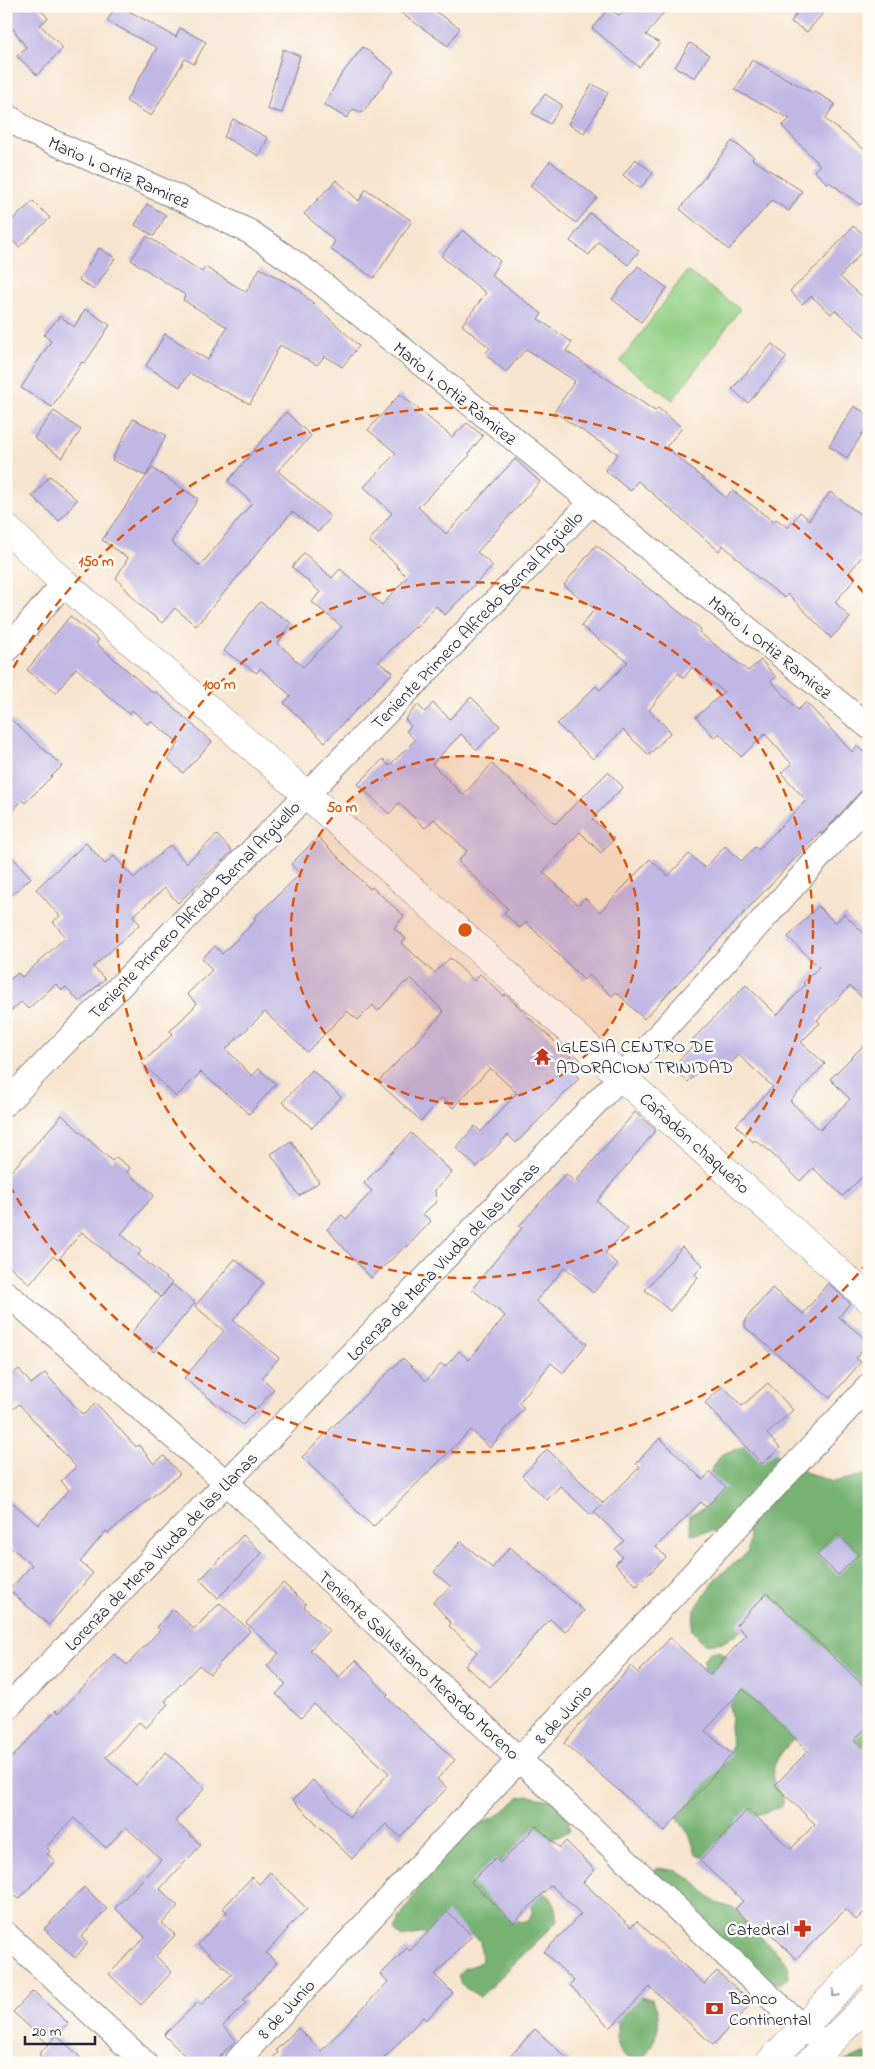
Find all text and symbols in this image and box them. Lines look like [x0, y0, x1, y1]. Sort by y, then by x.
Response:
street label: Mario I. Ortiz Ramirez [43, 131, 194, 217]
street label: Mario I. Ortiz Ramirez [386, 336, 522, 453]
street label: Teniente Primero Alfredo Bernal Argüello [366, 506, 591, 737]
text: 150 m [78, 551, 114, 573]
street label: Mario I. Ortiz Ramirez [701, 590, 837, 707]
text: 100 m [202, 674, 236, 696]
street label: Teniente Primero Alfredo Bernal Argüello [83, 796, 308, 1027]
text: 50 m [327, 797, 358, 819]
centre of rings [456, 921, 474, 939]
place label: IGLESIA CENTRO DE ADORACION TRINIDAD [556, 1035, 733, 1082]
temple icon: IGLESIA CENTRO DE ADORACION TRINIDAD [532, 1046, 552, 1066]
street label: Cañadón chaqueño [632, 1088, 755, 1201]
street label: Lorenza de Mena Viuda de las Llanas [342, 1157, 547, 1368]
street label: Lorenza de Mena Viuda de las Llanas [60, 1447, 265, 1658]
street label: Teniente Salustiano Merardo Moreno [311, 1566, 524, 1767]
street label: 8 de Junio [530, 1679, 599, 1751]
place label: Catedral [727, 1918, 789, 1944]
pharmacy icon: Catedral [793, 1919, 813, 1939]
street label: 8 de Junio [253, 1974, 322, 2046]
place label: Banco Continental [728, 1987, 811, 2034]
one-way arrow [832, 1988, 841, 1997]
bank icon: Banco Continental [705, 1998, 725, 2018]
scale bar [25, 2014, 95, 2046]
text: 20 m [32, 2021, 62, 2043]

